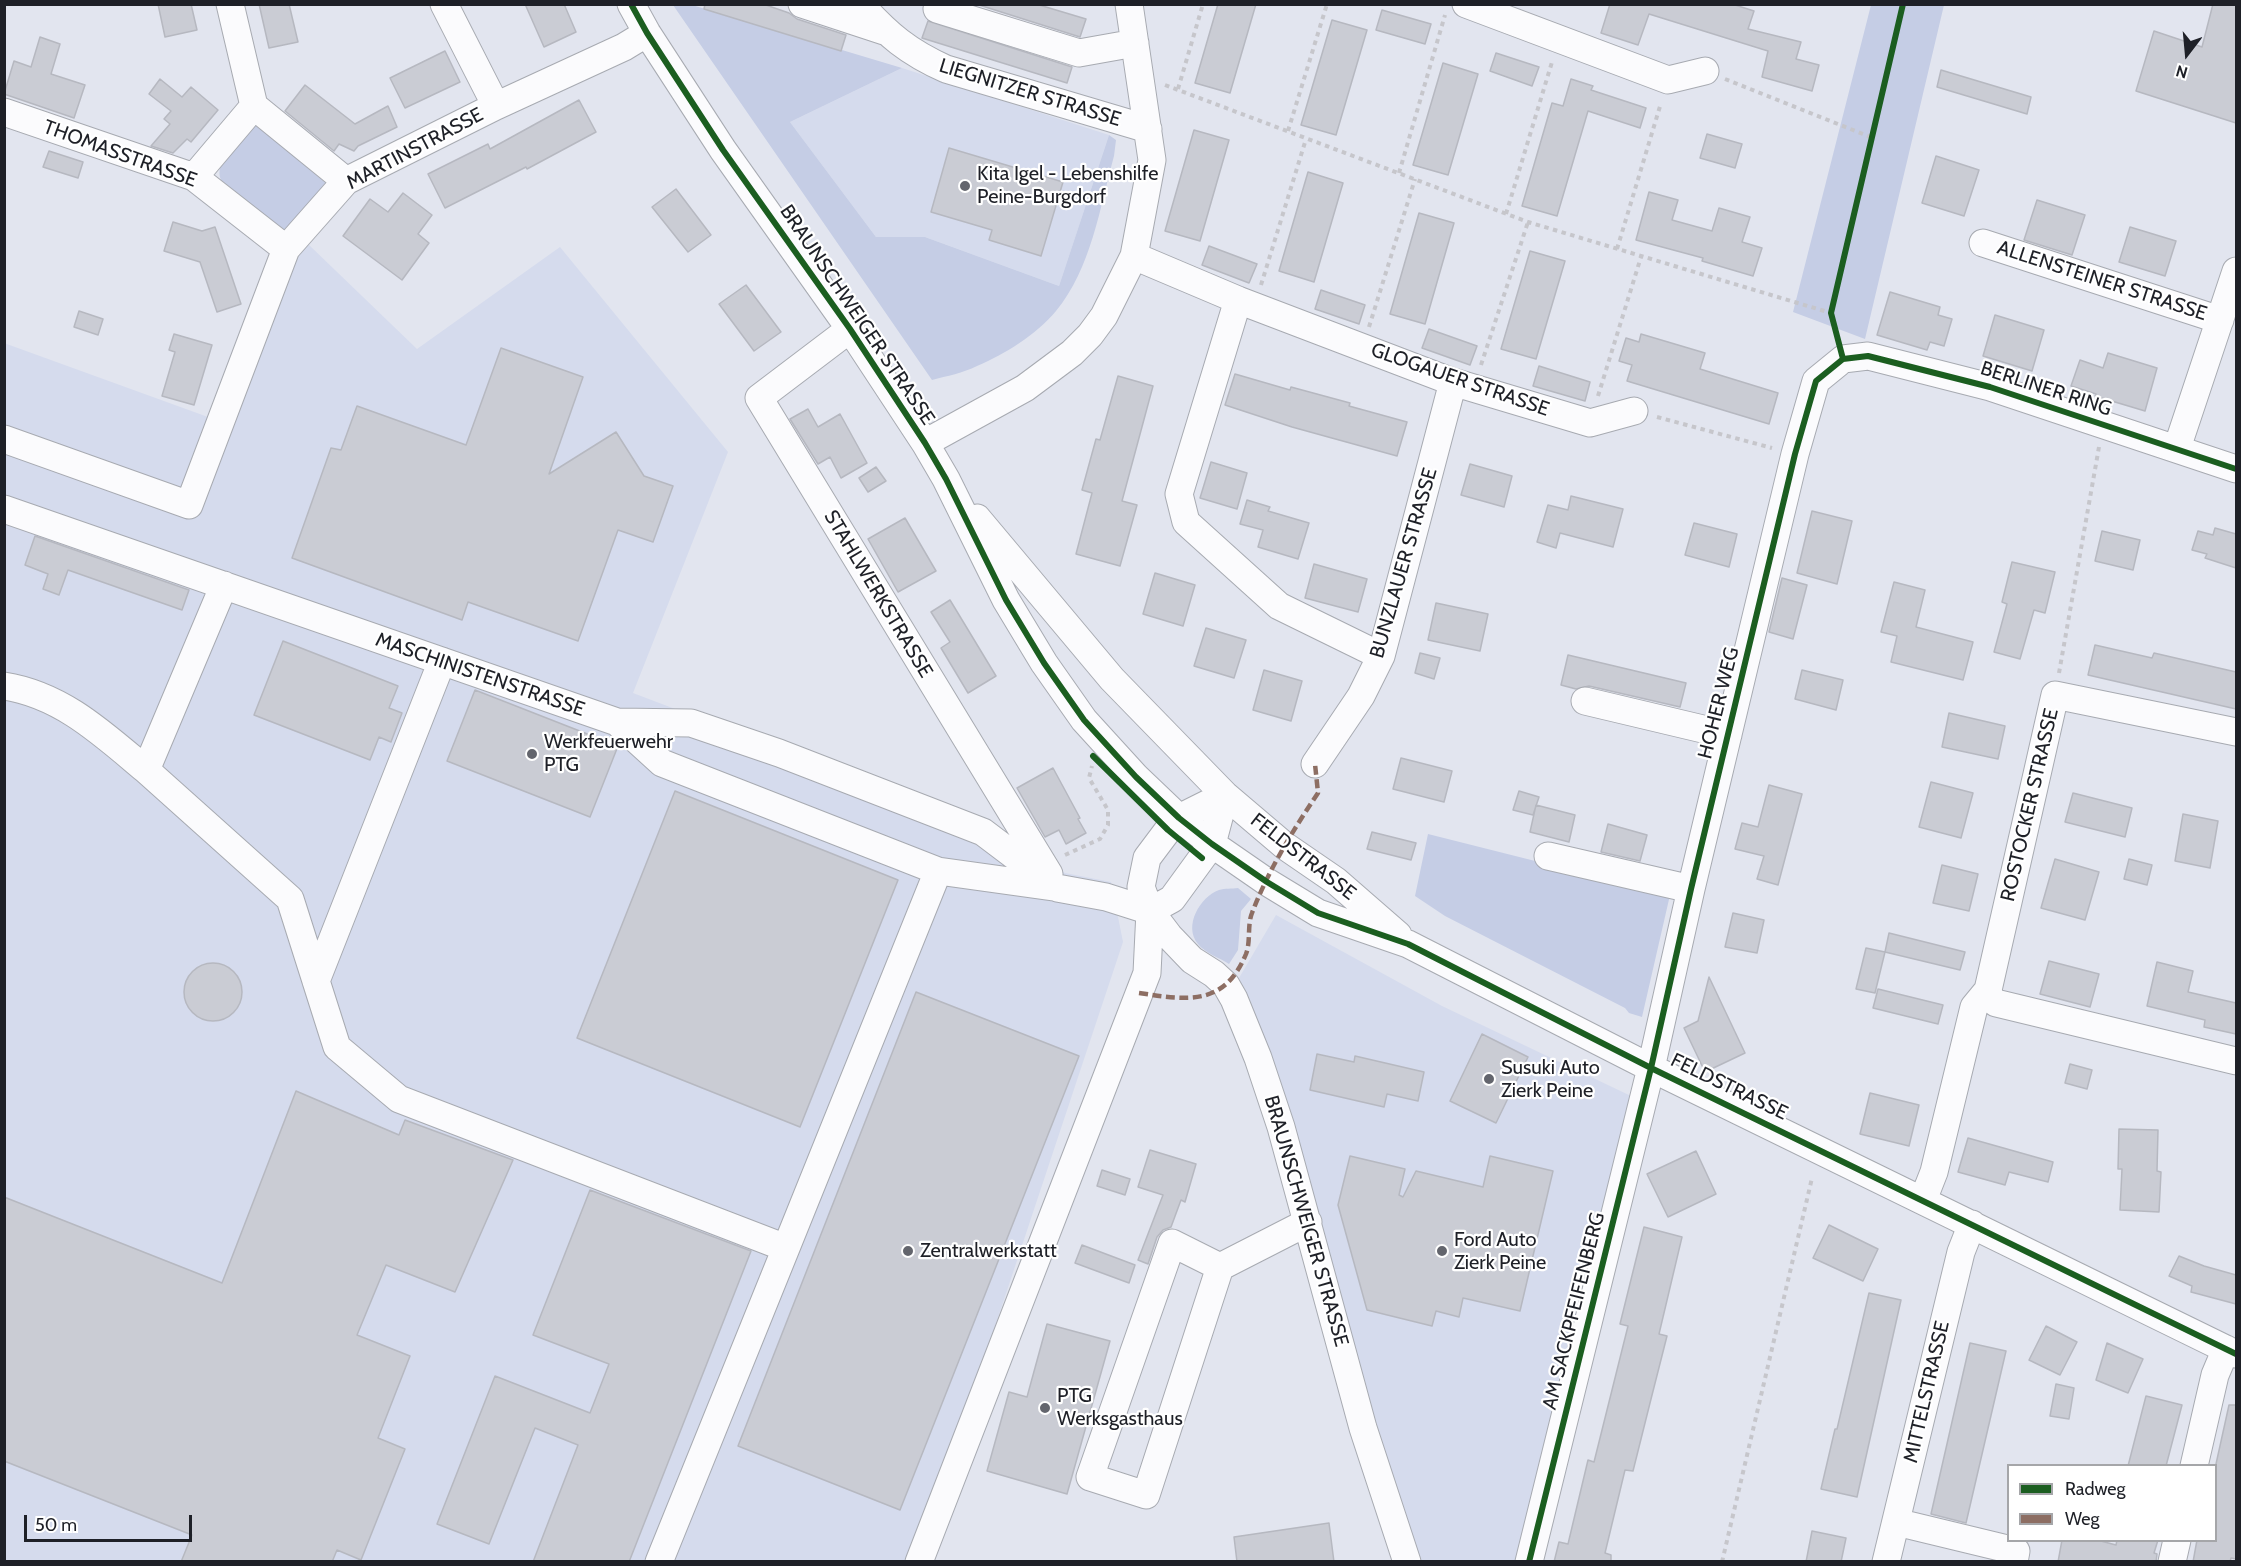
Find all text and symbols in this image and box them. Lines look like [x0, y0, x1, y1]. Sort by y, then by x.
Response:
north arrow [2157, 24, 2217, 84]
street label: LIEGNITZER STRASSE [936, 54, 1124, 132]
text: N [2174, 61, 2190, 82]
street label: MARTINSTRASSE [343, 103, 487, 195]
street label: THOMASSTRASSE [40, 115, 200, 193]
place label: Kita Igel - Lebenshilfe Peine-Burgdorf [977, 162, 1158, 209]
marker: Kita Igel - Lebenshilfe Peine-Burgdorf [958, 179, 972, 193]
street label: BRAUNSCHWEIGER STRASSE [774, 201, 940, 429]
street label: ALLENSTEINER STRASSE [1994, 236, 2210, 326]
street label: GLOGAUER STRASSE [1368, 338, 1552, 422]
street label: BERLINER RING [1977, 356, 2115, 422]
street label: BUNZLAUER STRASSE [1365, 465, 1443, 661]
street label: STAHLWERKSTRASSE [819, 506, 937, 682]
street label: MASCHINISTENSTRASSE [372, 628, 588, 722]
street label: HOHER WEG [1694, 645, 1744, 761]
street label: ROSTOCKER STRASSE [1996, 706, 2064, 904]
place label: Werkfeuerwehr PTG [544, 730, 673, 777]
marker: Werkfeuerwehr PTG [525, 747, 539, 761]
street label: FELDSTRASSE [1245, 808, 1361, 906]
street label: FELDSTRASSE [1667, 1048, 1791, 1126]
place label: Susuki Auto Zierk Peine [1501, 1056, 1600, 1103]
marker: Susuki Auto Zierk Peine [1482, 1072, 1496, 1086]
street label: BRAUNSCHWEIGER STRASSE [1259, 1093, 1353, 1349]
street label: AM SACKPFEIFENBERG [1538, 1210, 1610, 1412]
place label: Ford Auto Zierk Peine [1454, 1228, 1546, 1275]
place label: Zentralwerkstatt [920, 1239, 1057, 1263]
marker: Zentralwerkstatt [901, 1244, 915, 1258]
marker: Ford Auto Zierk Peine [1435, 1244, 1449, 1258]
street label: MITTELSTRASSE [1899, 1319, 1955, 1465]
place label: PTG Werksgasthaus [1057, 1384, 1183, 1431]
marker: PTG Werksgasthaus [1038, 1401, 1052, 1415]
legend [2007, 1464, 2217, 1542]
text: Radweg [2065, 1478, 2126, 1500]
scale bar [27, 1503, 195, 1541]
text: Weg [2065, 1508, 2100, 1530]
text: 50 m [35, 1514, 77, 1536]

